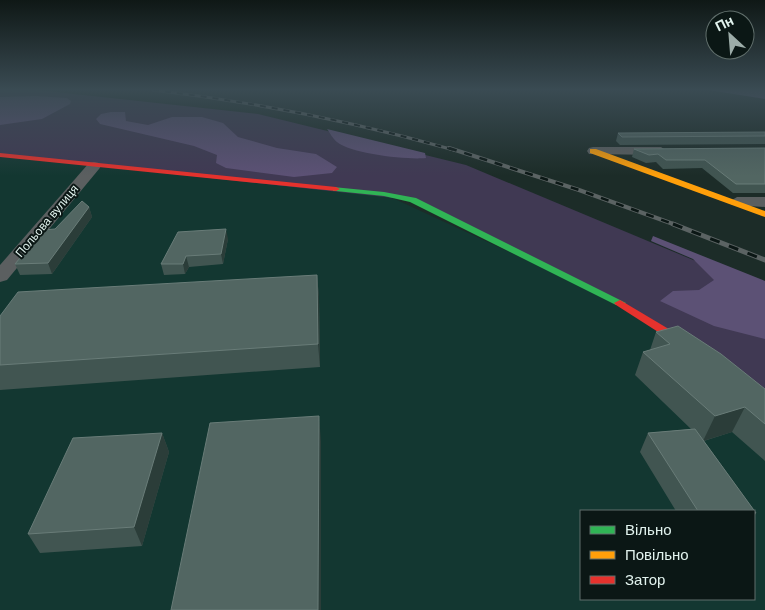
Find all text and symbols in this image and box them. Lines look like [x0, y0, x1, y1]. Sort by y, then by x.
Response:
north arrow [705, 10, 755, 60]
text: Пн [712, 12, 736, 35]
street label: Польова вулиця [13, 182, 81, 260]
legend [580, 510, 755, 600]
text: Вільно [625, 521, 672, 538]
text: Повільно [625, 546, 689, 563]
text: Затор [625, 571, 665, 588]

